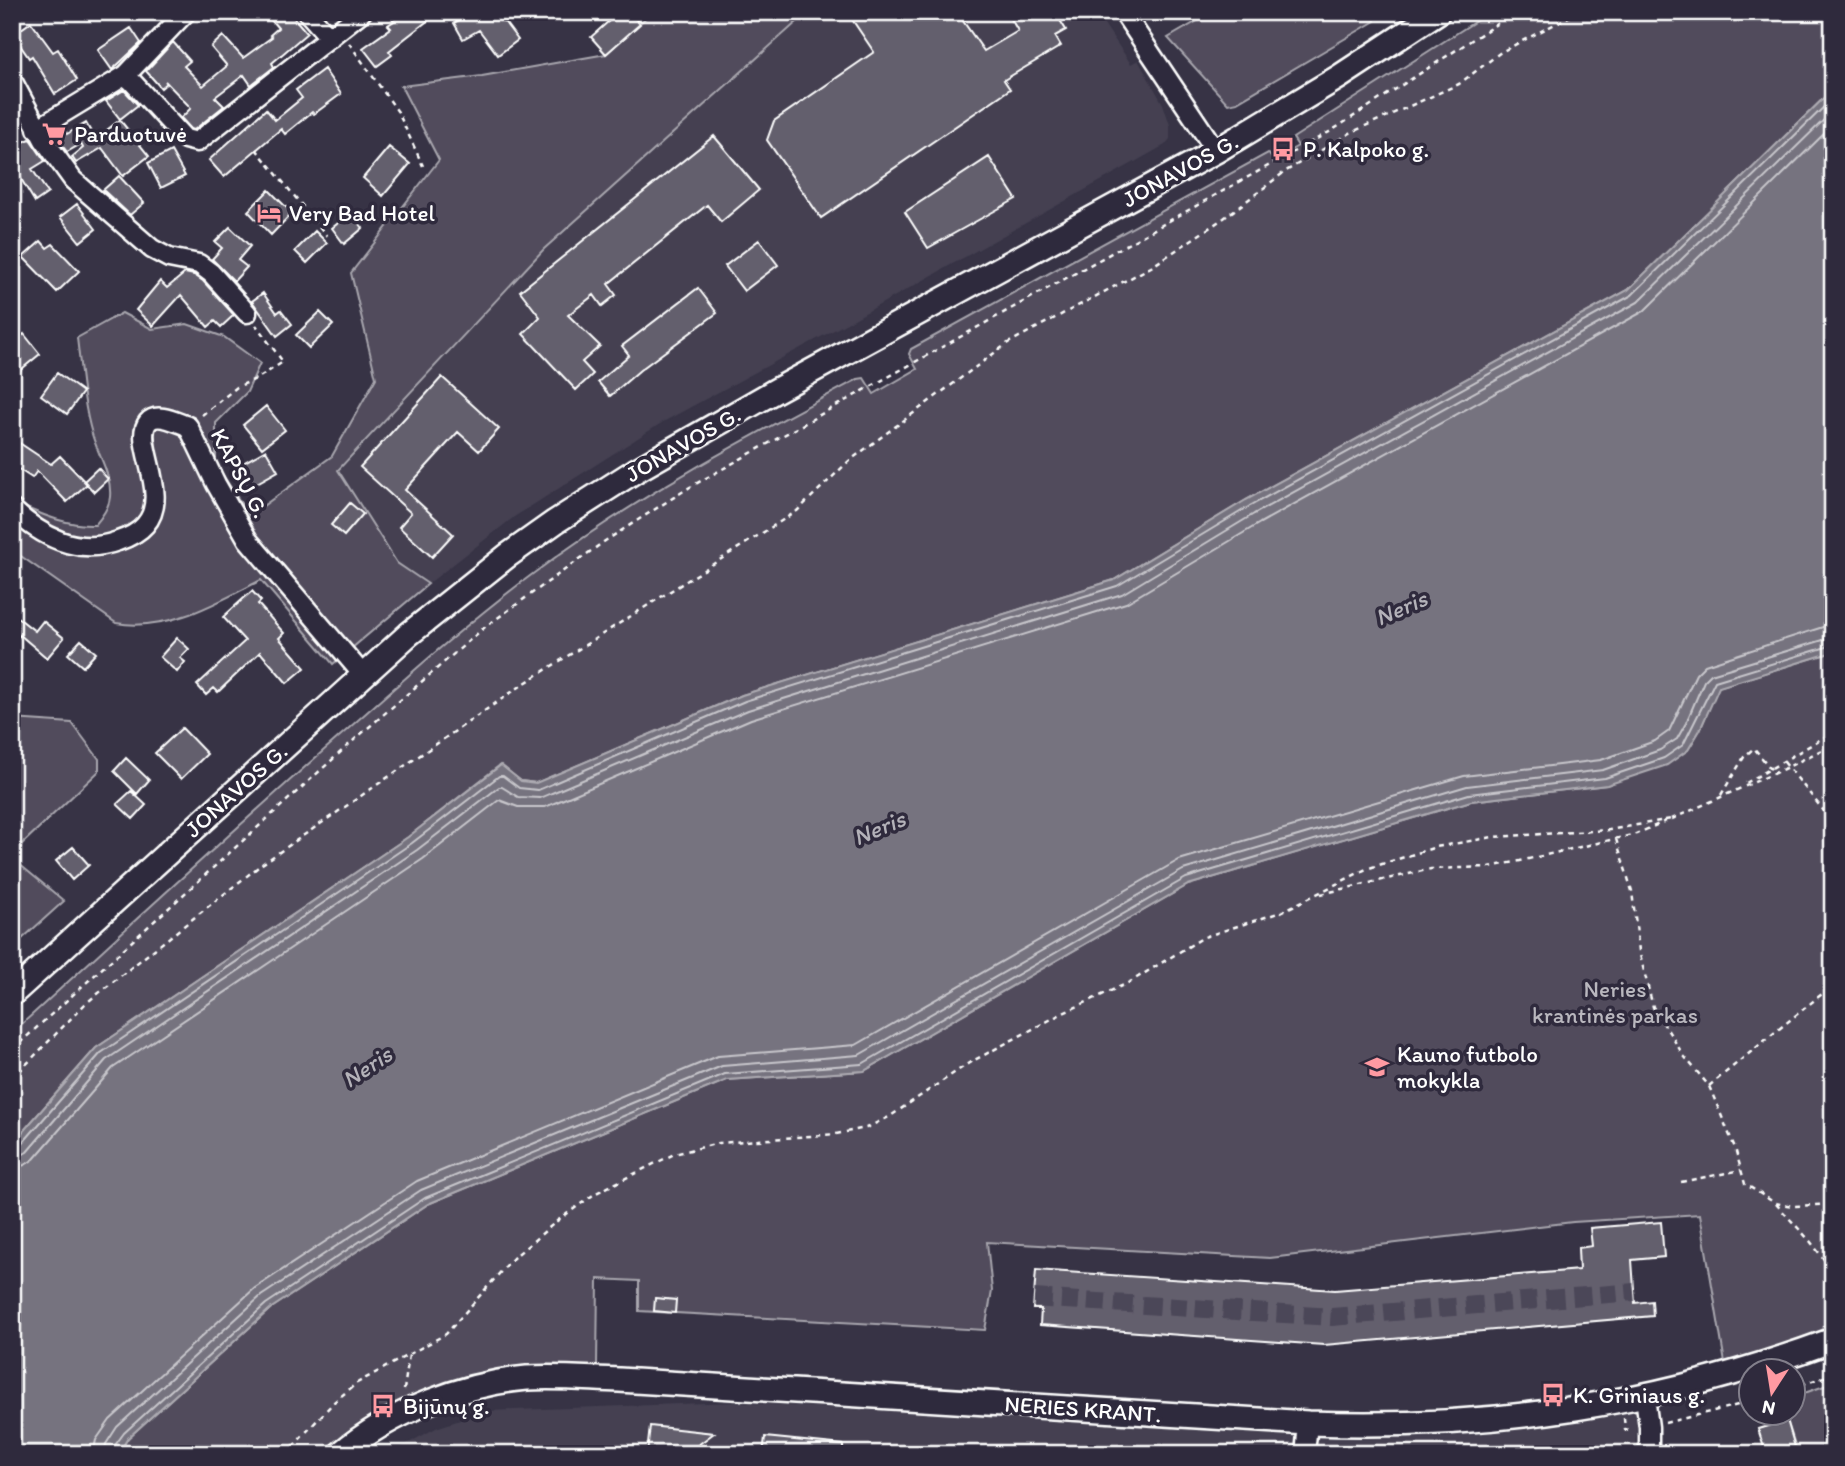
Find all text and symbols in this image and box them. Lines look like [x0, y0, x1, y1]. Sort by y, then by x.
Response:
supermarket icon: Parduotuvė [40, 120, 68, 148]
place label: Parduotuvė [74, 120, 187, 148]
street label: JONAVOS G. [1117, 127, 1243, 213]
bus stop icon: P. Kalpoko g. [1269, 135, 1297, 163]
place label: P. Kalpoko g. [1303, 135, 1429, 163]
hotel icon: Very Bad Hotel [255, 199, 283, 227]
place label: Very Bad Hotel [289, 199, 435, 227]
street label: JONAVOS G. [621, 400, 745, 488]
street label: KAPSŲ G. [205, 423, 275, 523]
water label: Neris [1370, 583, 1433, 632]
street label: JONAVOS G. [179, 737, 293, 843]
water label: Neris [848, 803, 911, 851]
park label: Neries krantinės parkas [1532, 975, 1698, 1029]
water label: Neris [336, 1039, 398, 1094]
place label: Kauno futbolo mokykla [1397, 1040, 1538, 1094]
school or university icon: Kauno futbolo mokykla [1363, 1053, 1391, 1081]
north arrow [1736, 1358, 1806, 1428]
bus stop icon: K. Griniaus g. [1539, 1381, 1567, 1409]
place label: K. Griniaus g. [1573, 1381, 1705, 1409]
street label: NERIES KRANT. [1004, 1390, 1162, 1428]
bus stop icon: Bijūnų g. [369, 1392, 397, 1420]
place label: Bijūnų g. [403, 1392, 490, 1420]
text: N [1760, 1396, 1777, 1421]

